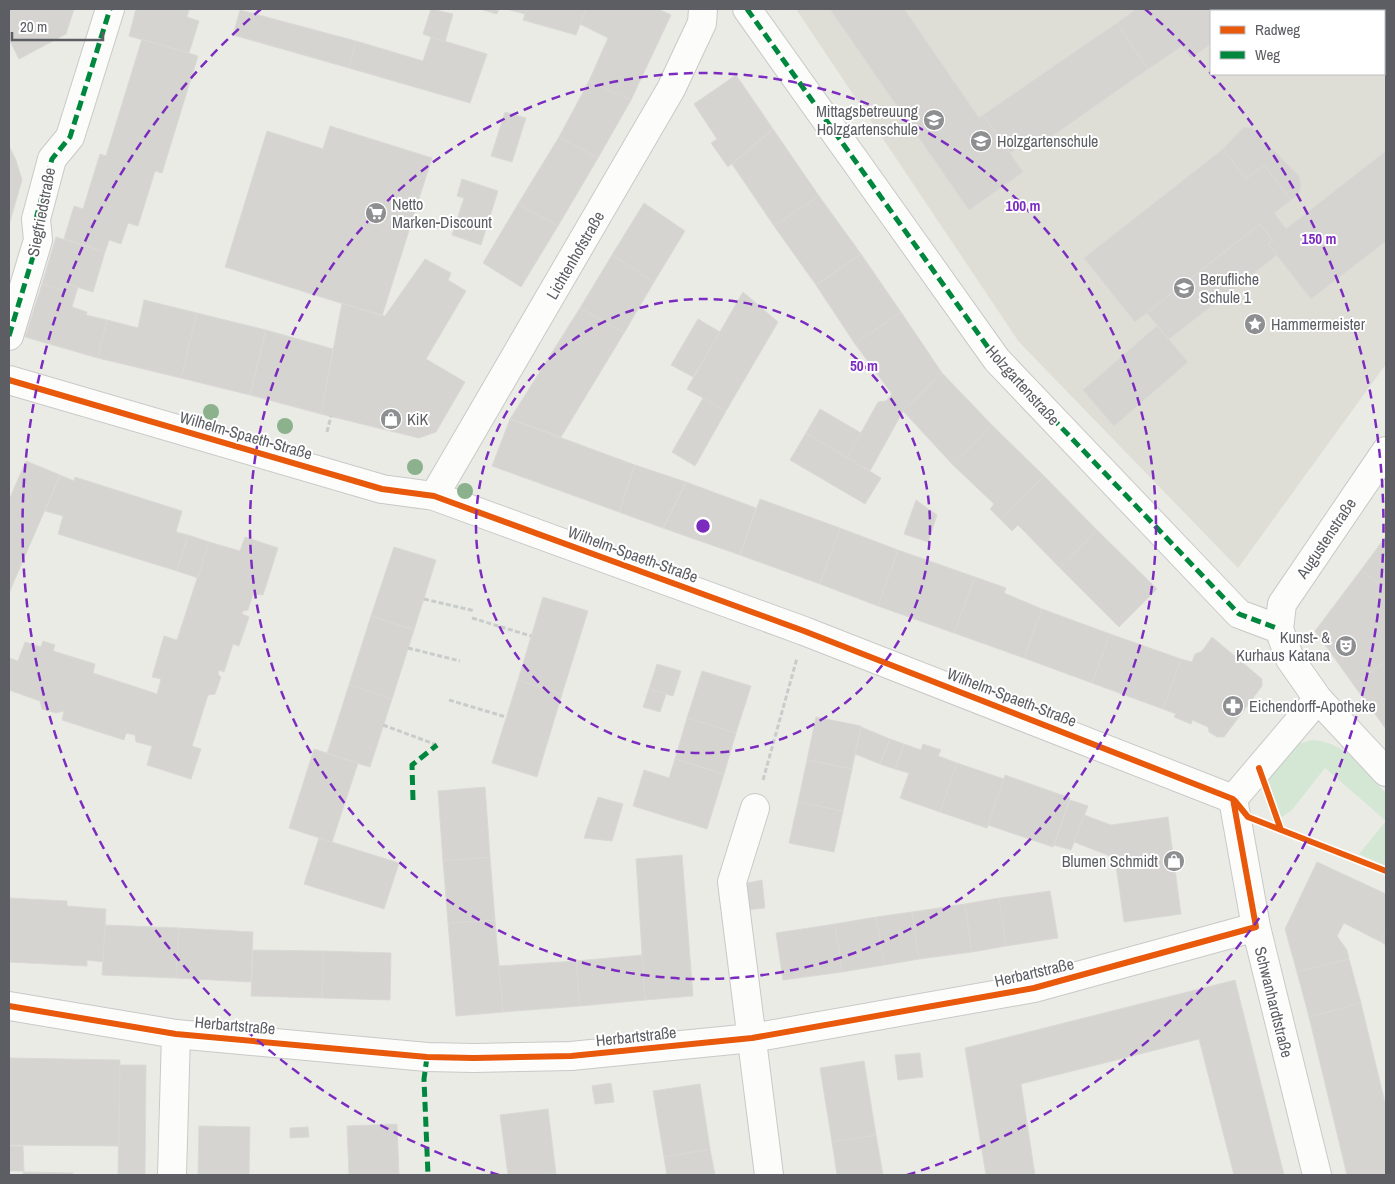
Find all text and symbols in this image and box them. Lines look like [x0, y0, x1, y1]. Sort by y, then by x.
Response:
scale bar [12, 10, 104, 42]
legend [1210, 10, 1385, 75]
text: 20 m [20, 16, 47, 37]
text: Radweg [1255, 19, 1300, 40]
text: Weg [1255, 44, 1280, 65]
place label: Mittagsbetreuung Holzgartenschule [816, 100, 919, 140]
school or university icon: Mittagsbetreuung Holzgartenschule [922, 108, 946, 132]
school or university icon: Holzgartenschule [969, 129, 993, 153]
place label: Holzgartenschule [997, 130, 1098, 152]
street label: Siegfriedstraße [22, 166, 60, 258]
place label: Netto Marken-Discount [392, 193, 492, 233]
text: 100 m [1006, 195, 1040, 216]
supermarket icon: Netto Marken-Discount [364, 201, 388, 225]
street label: Lichtenhofstraße [541, 207, 609, 303]
text: 150 m [1302, 228, 1336, 249]
place label: Berufliche Schule 1 [1200, 268, 1259, 308]
school or university icon: Berufliche Schule 1 [1172, 276, 1196, 300]
place icon: Hammermeister [1243, 312, 1267, 336]
place label: Hammermeister [1271, 313, 1366, 335]
street label: Holzgartenstraße [981, 340, 1065, 430]
text: 50 m [850, 355, 878, 376]
street label: Wilhelm-Spaeth-Straße [177, 406, 315, 464]
shop icon: KiK [379, 407, 403, 431]
place label: KiK [407, 408, 428, 430]
street label: Augustenstraße [1290, 493, 1361, 583]
centre of rings [694, 517, 712, 535]
street label: Wilhelm-Spaeth-Straße [565, 520, 701, 588]
place label: Kunst- & Kurhaus Katana [1236, 626, 1331, 666]
theatre icon: Kunst- & Kurhaus Katana [1334, 634, 1358, 658]
street label: Wilhelm-Spaeth-Straße [944, 662, 1080, 732]
pharmacy icon: Eichendorff-Apotheke [1221, 694, 1245, 718]
place label: Eichendorff-Apotheke [1249, 695, 1376, 717]
shop icon: Blumen Schmidt [1162, 849, 1186, 873]
place label: Blumen Schmidt [1062, 850, 1158, 872]
street label: Schwanhardtstraße [1250, 944, 1298, 1060]
street label: Herbartstraße [992, 952, 1076, 992]
street label: Herbartstraße [194, 1011, 276, 1039]
street label: Herbartstraße [595, 1021, 677, 1051]

